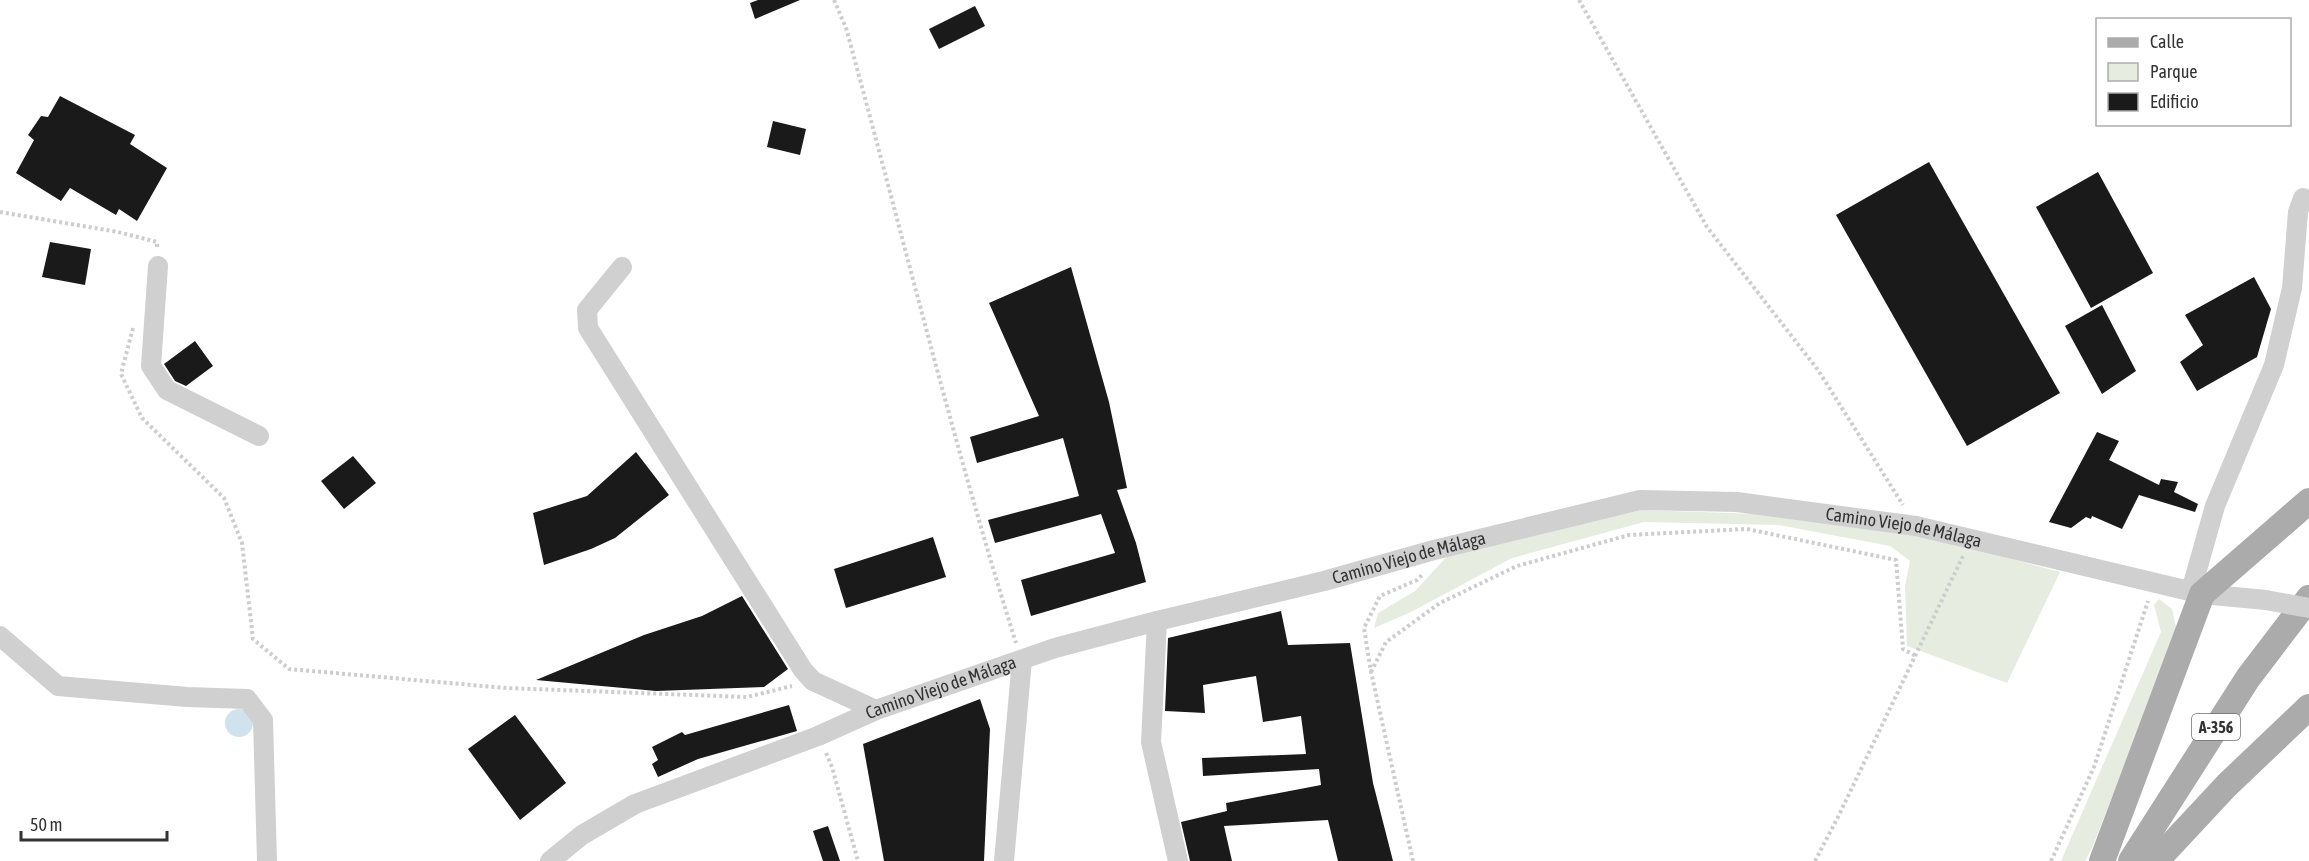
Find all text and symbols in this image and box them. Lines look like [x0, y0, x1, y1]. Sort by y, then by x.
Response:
legend [2096, 18, 2291, 126]
text: Calle [2150, 31, 2184, 52]
text: Parque [2150, 61, 2198, 82]
text: Edificio [2150, 91, 2199, 112]
street label: Camino Viejo de Málaga [1824, 503, 1984, 551]
street label: Camino Viejo de Málaga [1330, 527, 1488, 588]
street label: Camino Viejo de Málaga [862, 651, 1019, 723]
road number: A-356 [2192, 714, 2240, 740]
scale bar [21, 804, 166, 842]
text: 50 m [30, 814, 62, 835]

